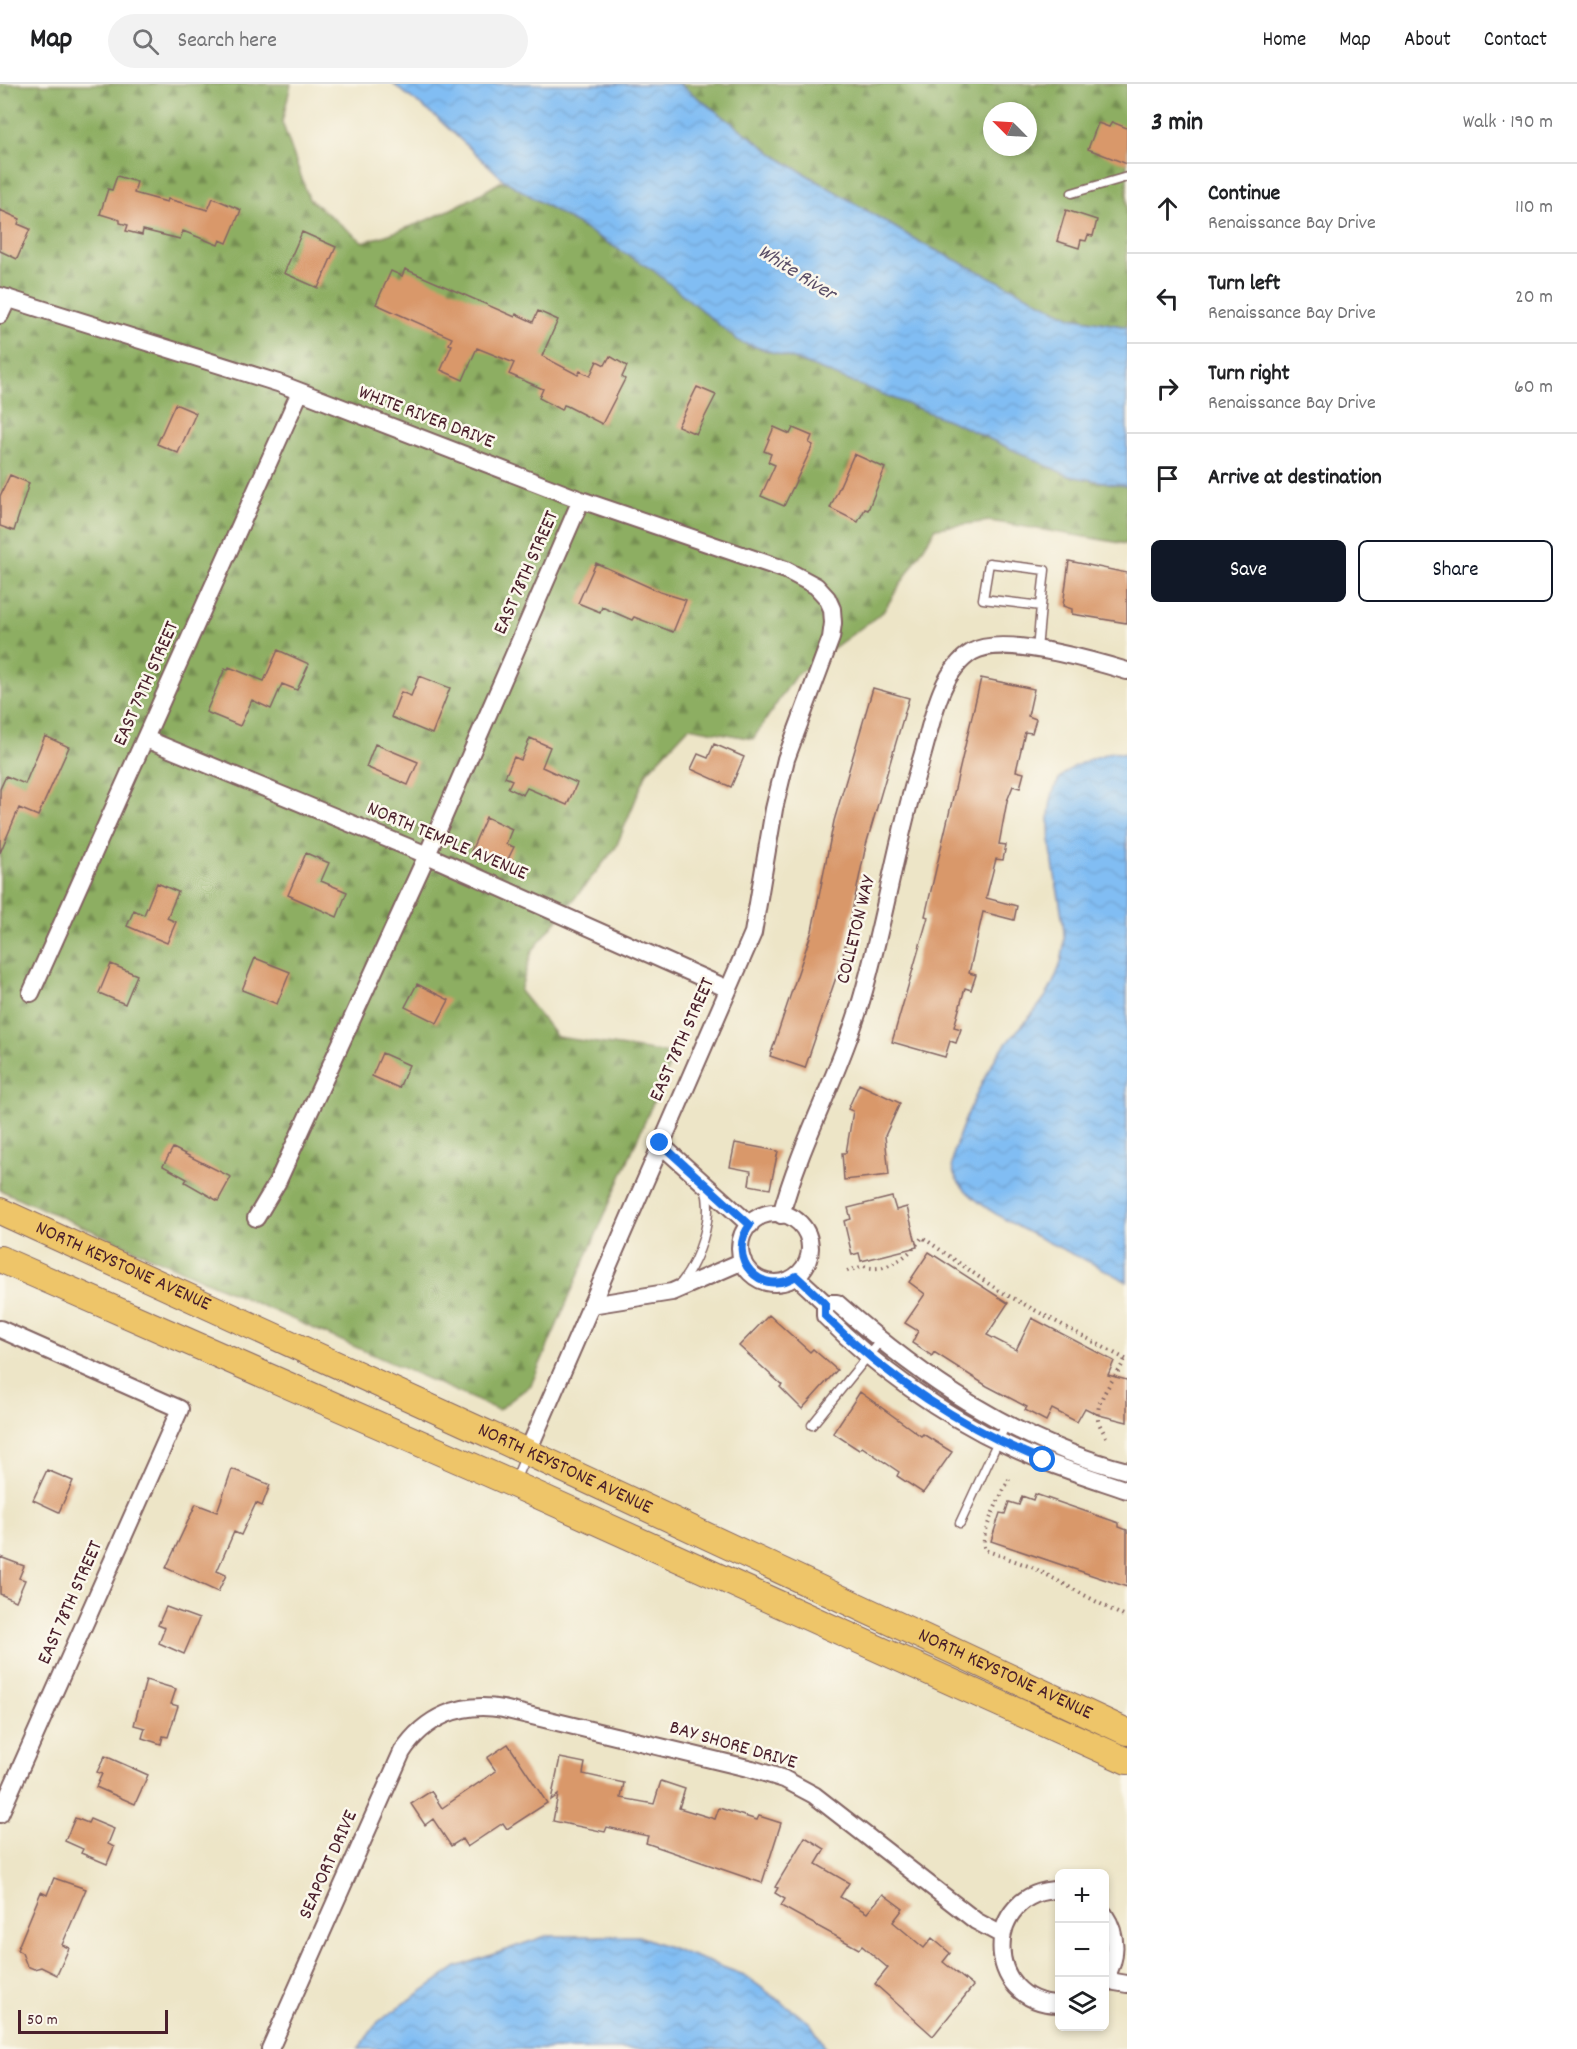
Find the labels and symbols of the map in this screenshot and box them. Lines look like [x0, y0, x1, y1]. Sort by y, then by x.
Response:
north arrow [983, 102, 1037, 156]
water label: White River [751, 238, 843, 311]
street label: WHITE RIVER DRIVE [354, 379, 498, 457]
street label: EAST 78TH STREET [487, 507, 567, 639]
street label: EAST 79TH STREET [107, 617, 187, 751]
street label: NORTH TEMPLE AVENUE [362, 796, 532, 888]
street label: COLLETON WAY [830, 872, 884, 987]
street label: EAST 78TH STREET [643, 974, 723, 1106]
route end [646, 1129, 672, 1155]
street label: NORTH KEYSTONE AVENUE [31, 1215, 215, 1319]
street label: NORTH KEYSTONE AVENUE [473, 1417, 657, 1522]
route start [1029, 1446, 1055, 1472]
street label: EAST 78TH STREET [31, 1537, 111, 1669]
street label: NORTH KEYSTONE AVENUE [913, 1622, 1097, 1728]
street label: BAY SHORE DRIVE [666, 1714, 800, 1778]
street label: SEAPORT DRIVE [292, 1806, 366, 1924]
scale bar [18, 2007, 168, 2034]

